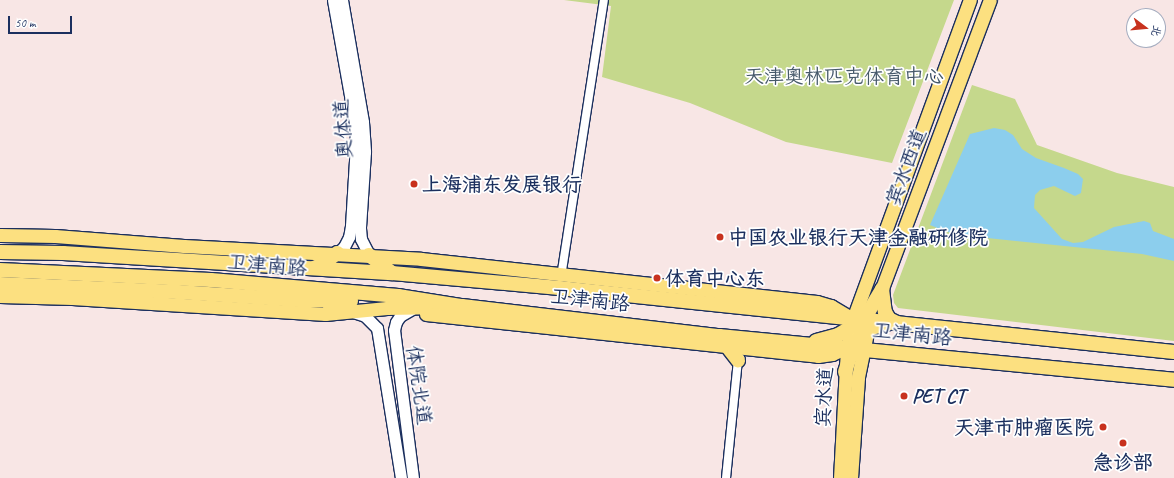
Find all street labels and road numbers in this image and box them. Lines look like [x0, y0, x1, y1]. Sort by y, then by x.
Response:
street label: 奥体道 [329, 98, 357, 160]
street label: 宾水西道 [880, 125, 932, 209]
street label: 卫津南路 [226, 250, 308, 280]
street label: 卫津南路 [549, 284, 631, 316]
street label: 卫津南路 [871, 318, 953, 350]
street label: 体院北道 [402, 344, 436, 426]
street label: 宾水道 [810, 366, 838, 428]

